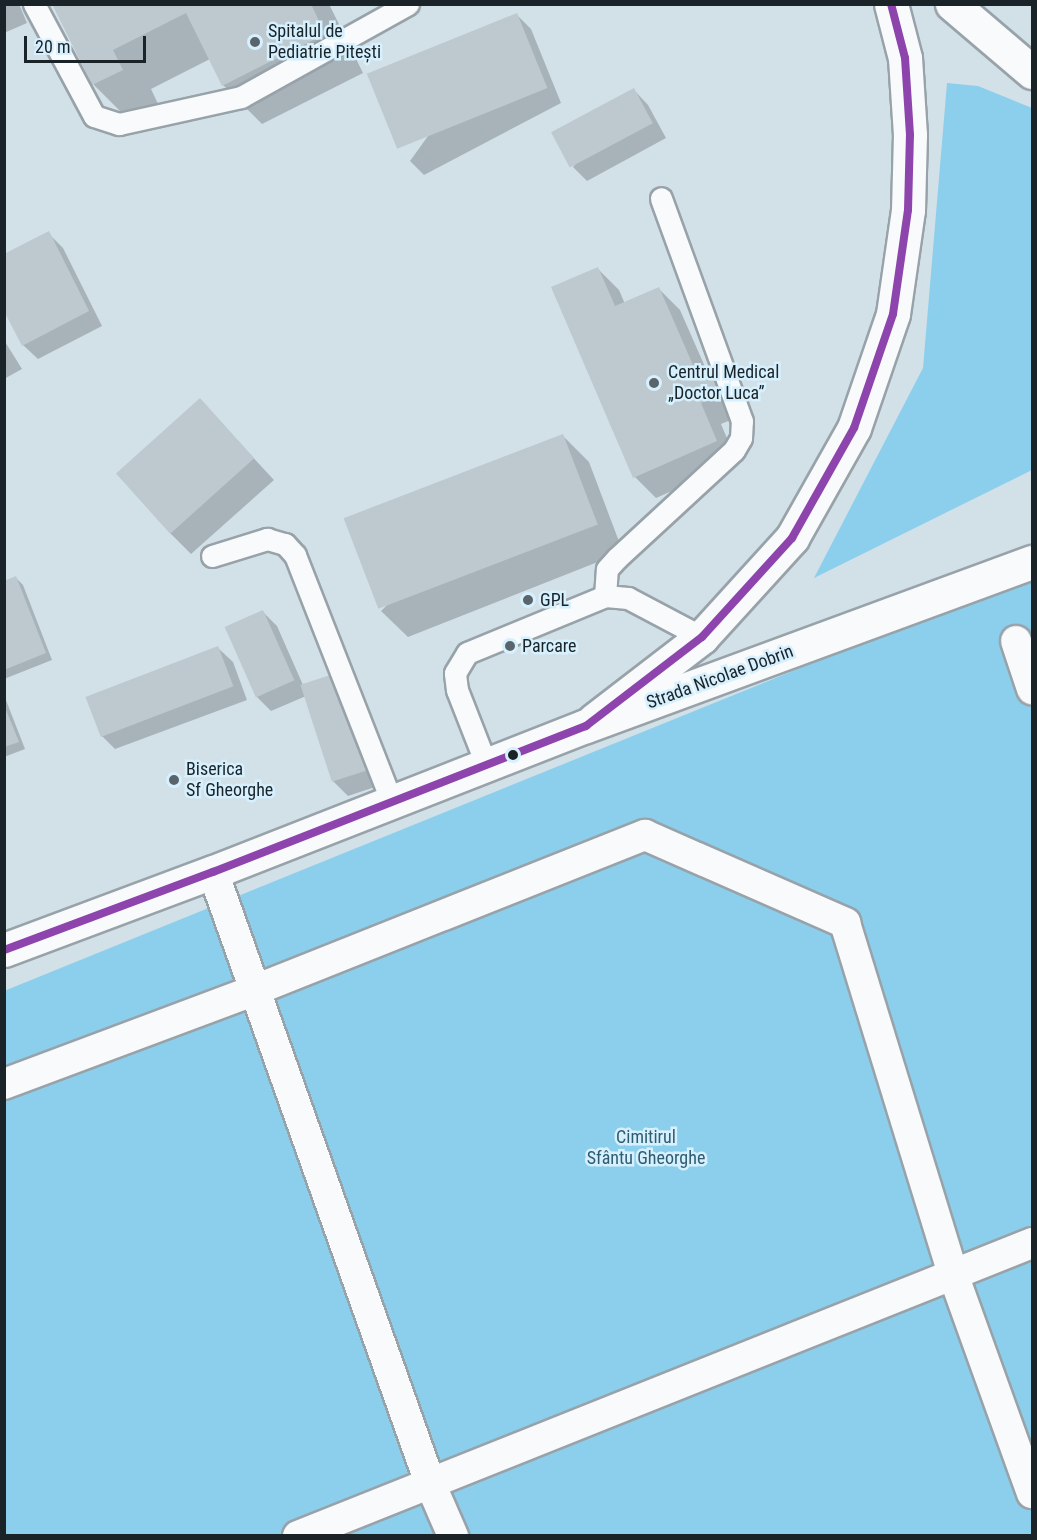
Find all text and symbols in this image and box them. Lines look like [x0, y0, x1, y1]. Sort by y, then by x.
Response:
place label: Spitalul de Pediatrie Pitești [268, 21, 381, 63]
scale bar [27, 24, 148, 62]
marker: Spitalul de Pediatrie Pitești [246, 33, 264, 51]
text: 20 m [35, 36, 70, 57]
place label: Centrul Medical „Doctor Luca” [668, 362, 779, 404]
marker: Centrul Medical „Doctor Luca” [645, 374, 663, 392]
place label: GPL [540, 589, 569, 611]
marker: GPL [521, 593, 535, 607]
place label: Parcare [522, 635, 577, 657]
marker: Parcare [503, 639, 517, 653]
street label: Strada Nicolae Dobrin [644, 640, 796, 714]
unlabelled marker [507, 749, 519, 761]
place label: Biserica Sf Gheorghe [186, 759, 273, 802]
marker: Biserica Sf Gheorghe [167, 773, 181, 787]
park label: Cimitirul Sfântu Gheorghe [587, 1127, 705, 1170]

